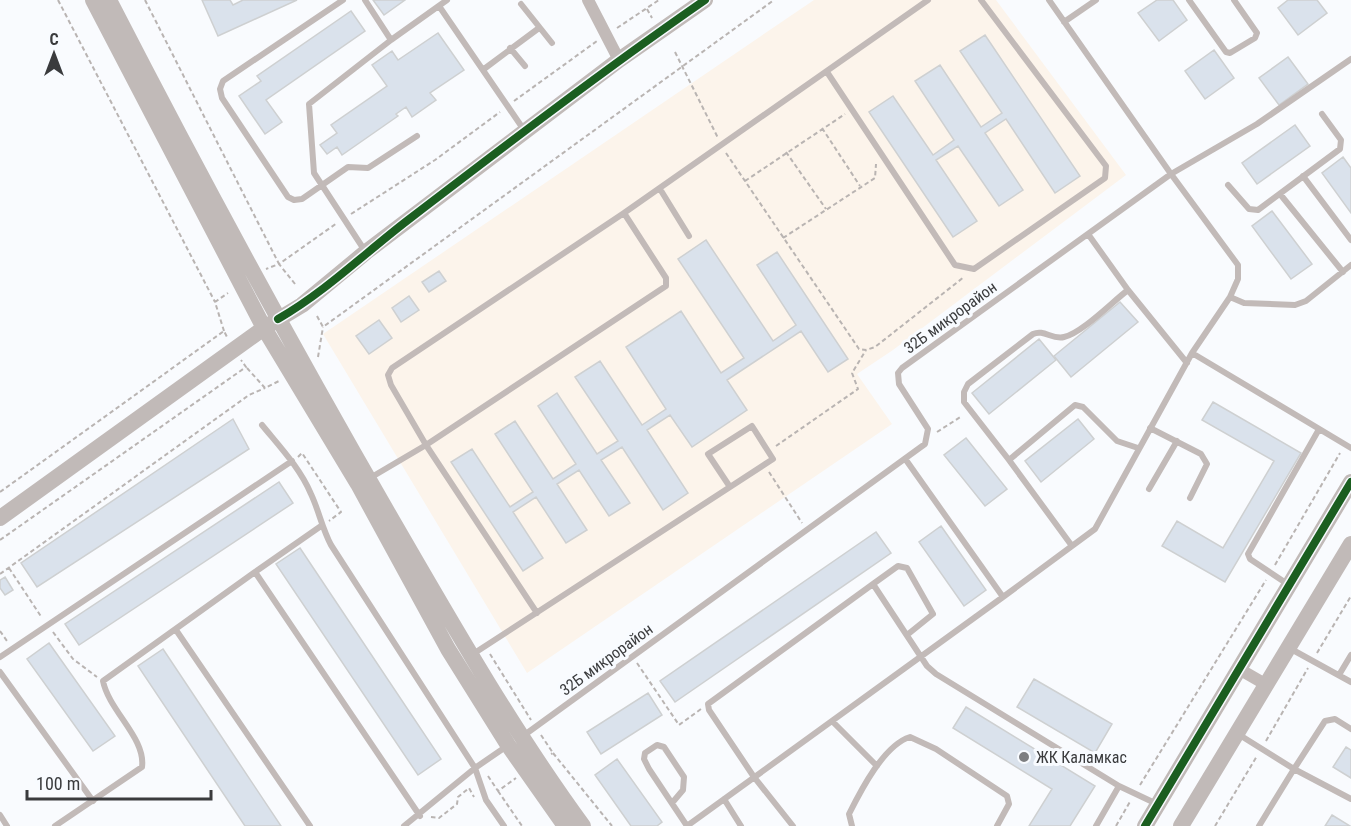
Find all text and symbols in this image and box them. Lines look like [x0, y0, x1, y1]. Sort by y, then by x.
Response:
north arrow [24, 24, 84, 84]
text: С [49, 30, 59, 49]
street label: 32Б микрорайон [900, 277, 1000, 357]
street label: 32Б микрорайон [556, 619, 656, 699]
place label: ЖК Каламкас [1036, 748, 1127, 767]
marker: ЖК Каламкас [1017, 750, 1031, 764]
scale bar [27, 763, 212, 801]
text: 100 m [36, 773, 80, 794]

